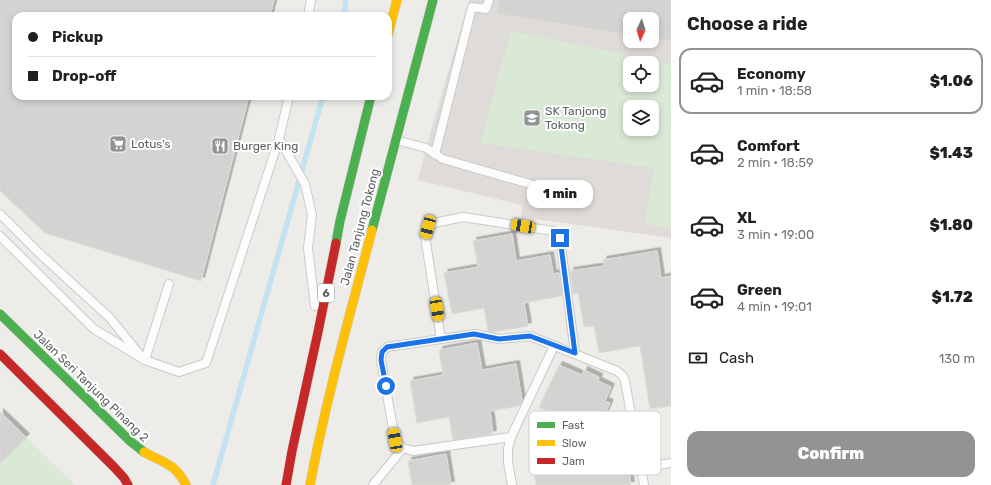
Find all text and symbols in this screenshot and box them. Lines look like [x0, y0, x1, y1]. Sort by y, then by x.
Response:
north arrow [623, 12, 659, 48]
map controls [623, 12, 659, 136]
text: Choose a ride [687, 13, 808, 35]
text: Pickup [52, 28, 103, 46]
button: locate [623, 56, 659, 92]
icon: car [689, 63, 725, 99]
text: Economy [737, 65, 806, 83]
text: Drop-off [52, 67, 116, 85]
text: $1.06 [930, 72, 973, 90]
text: 1 min · 18:58 [737, 83, 812, 98]
button: layers [623, 100, 659, 136]
place label: SK Tanjong Tokong [545, 104, 606, 132]
school or university icon: SK Tanjong Tokong [522, 108, 542, 128]
supermarket icon: Lotus's [108, 134, 128, 154]
icon: car [689, 135, 725, 171]
restaurant icon: Burger King [210, 136, 230, 156]
place label: Lotus's [131, 137, 171, 151]
text: Comfort [737, 137, 800, 155]
place label: Burger King [233, 139, 298, 153]
text: $1.43 [929, 144, 973, 162]
text: 2 min · 18:59 [737, 155, 814, 170]
street label: Jalan Tanjung Tokong [338, 167, 382, 287]
callout: 1 min [527, 180, 593, 208]
text: 1 min [543, 186, 577, 201]
icon: car [689, 207, 725, 243]
text: XL [737, 209, 756, 227]
car [419, 214, 437, 240]
text: $1.80 [929, 216, 973, 234]
car [510, 218, 536, 234]
text: 3 min · 19:00 [737, 227, 814, 242]
route end [551, 229, 569, 247]
icon: car [689, 279, 725, 315]
text: Green [737, 281, 782, 299]
road number: 6 [318, 284, 334, 302]
text: $1.72 [932, 288, 973, 306]
car [429, 296, 445, 322]
text: 4 min · 19:01 [737, 299, 812, 314]
street label: Jalan Seri Tanjung Pinang 2 [31, 327, 151, 445]
icon: cash [687, 347, 709, 369]
text: Cash [719, 349, 754, 367]
text: 130 m [939, 351, 975, 366]
route start [377, 377, 395, 395]
legend [529, 411, 661, 475]
text: Fast [562, 419, 585, 432]
car [387, 427, 403, 453]
button: Confirm [687, 431, 975, 477]
text: Slow [562, 437, 587, 450]
text: Jam [562, 455, 585, 468]

